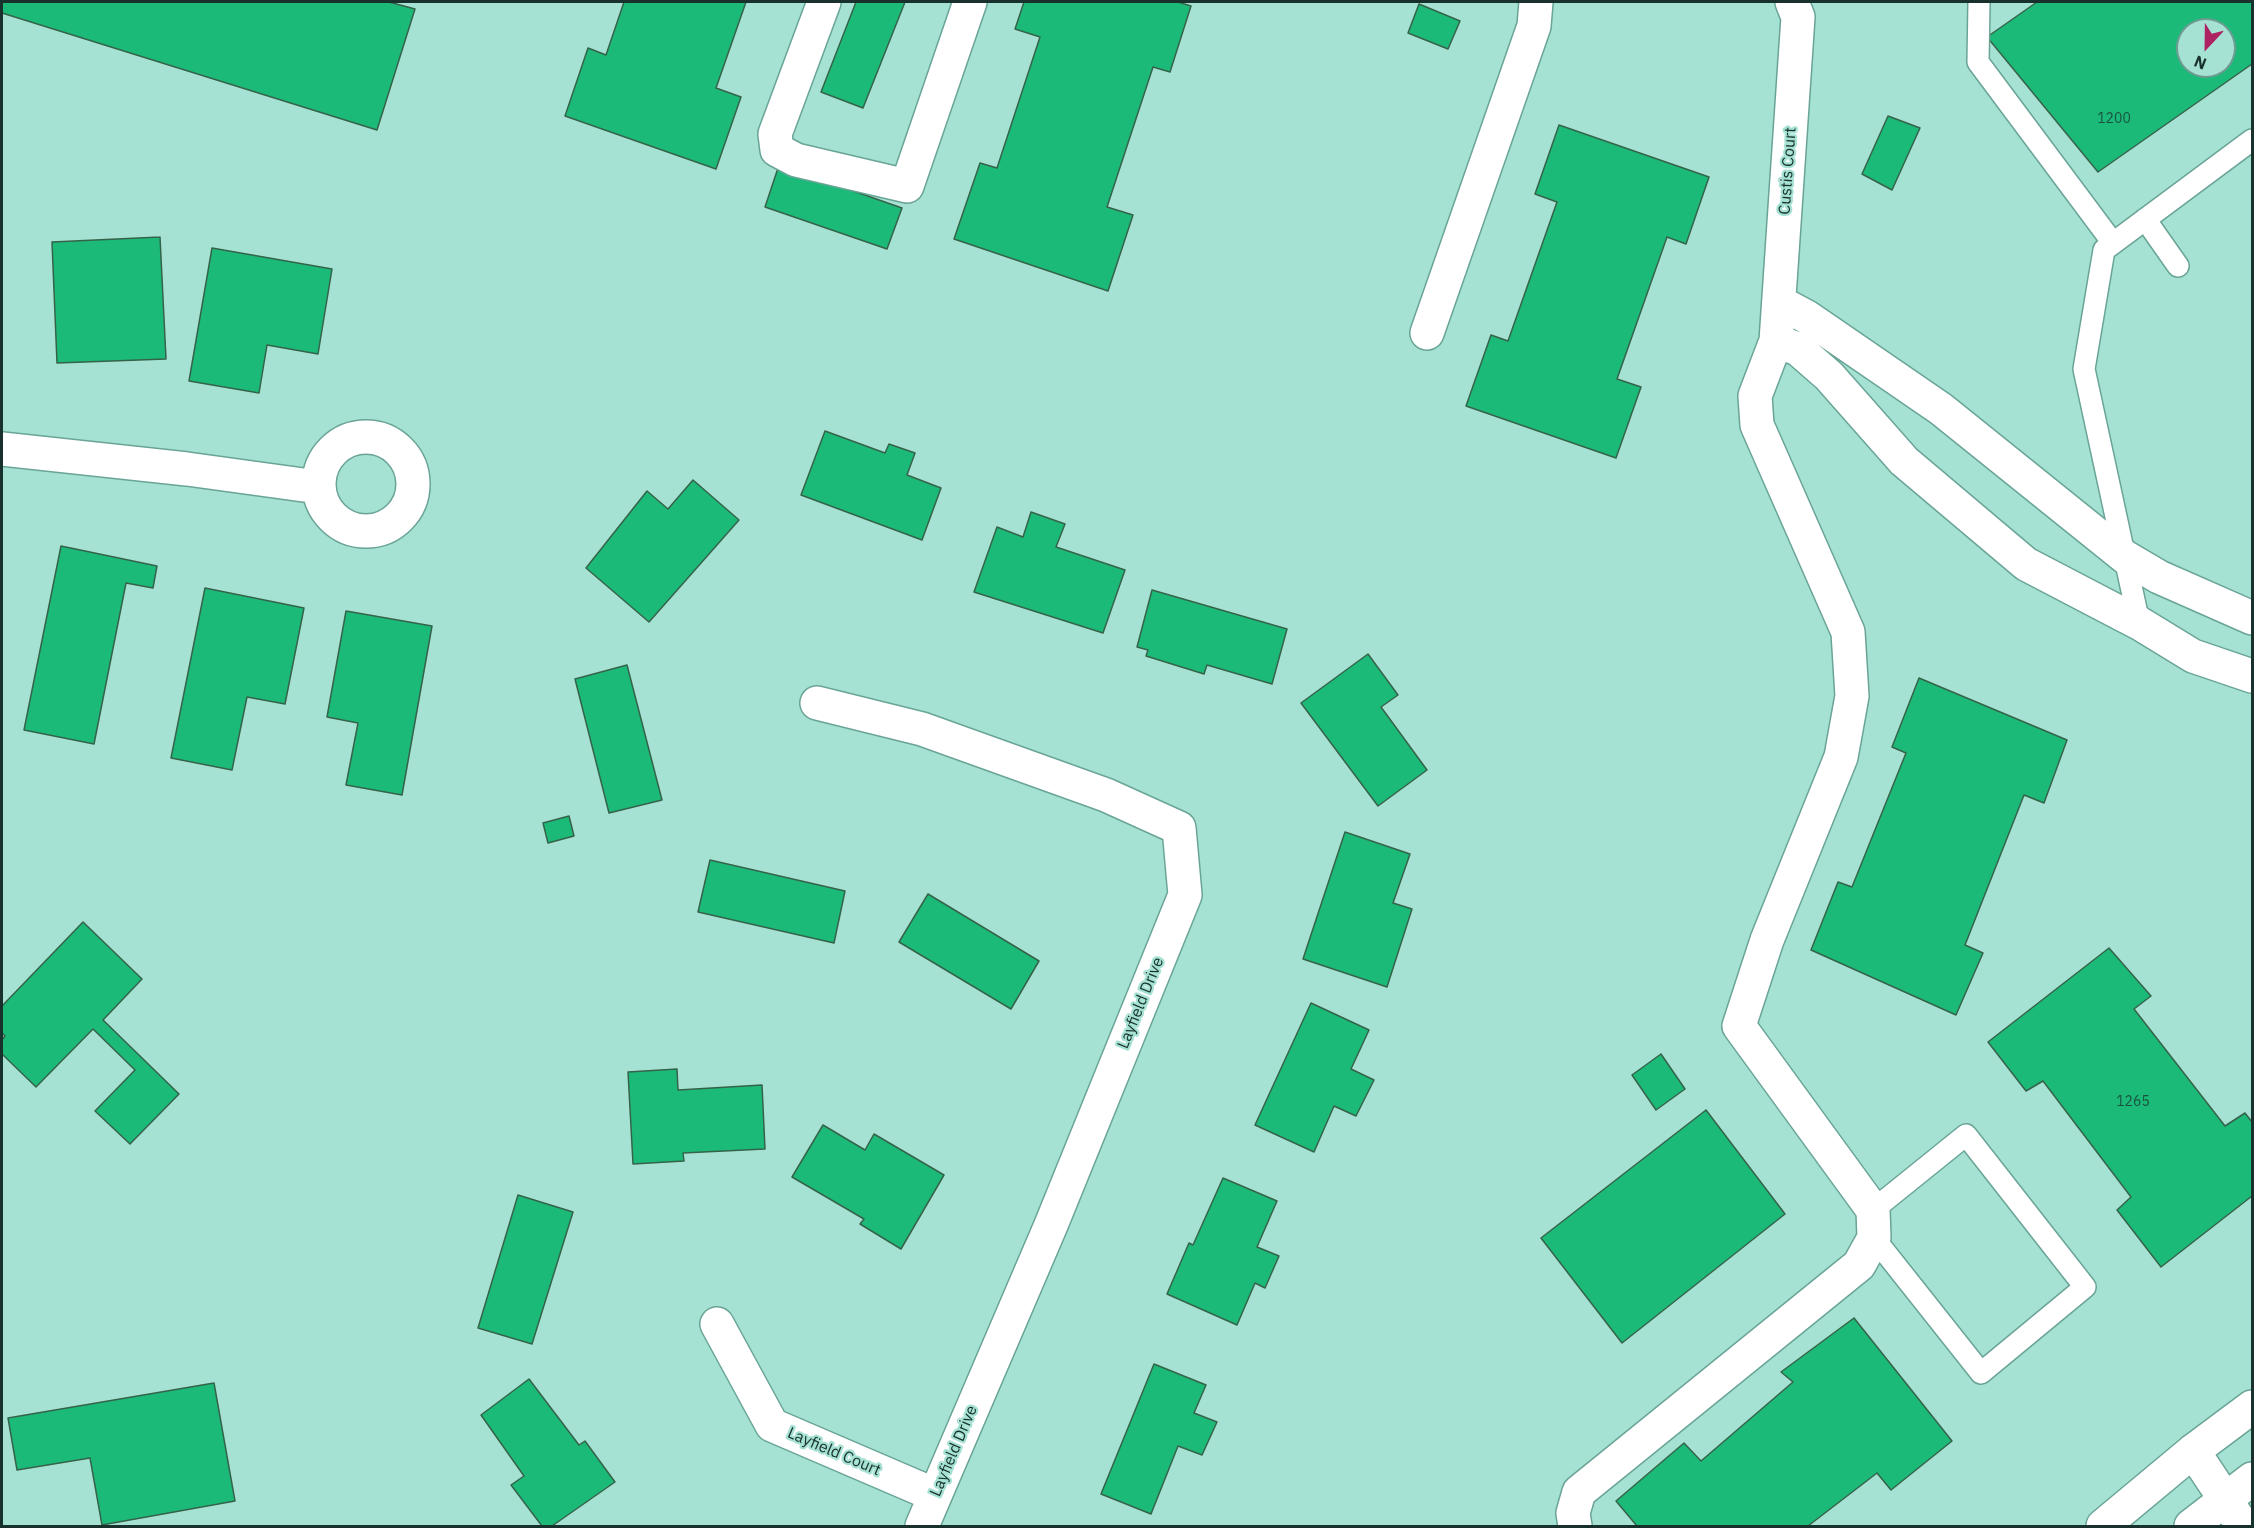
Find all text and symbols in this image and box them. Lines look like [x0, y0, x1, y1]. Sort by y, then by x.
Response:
north arrow [2176, 18, 2236, 78]
text: N [2191, 51, 2209, 74]
house number: 1200 [2097, 111, 2131, 127]
street label: Custis Court [1775, 127, 1801, 215]
street label: Layfield Drive [1114, 954, 1168, 1052]
house number: 1265 [2116, 1094, 2150, 1110]
street label: Layfield Drive [926, 1403, 982, 1499]
street label: Layfield Court [785, 1424, 883, 1480]

